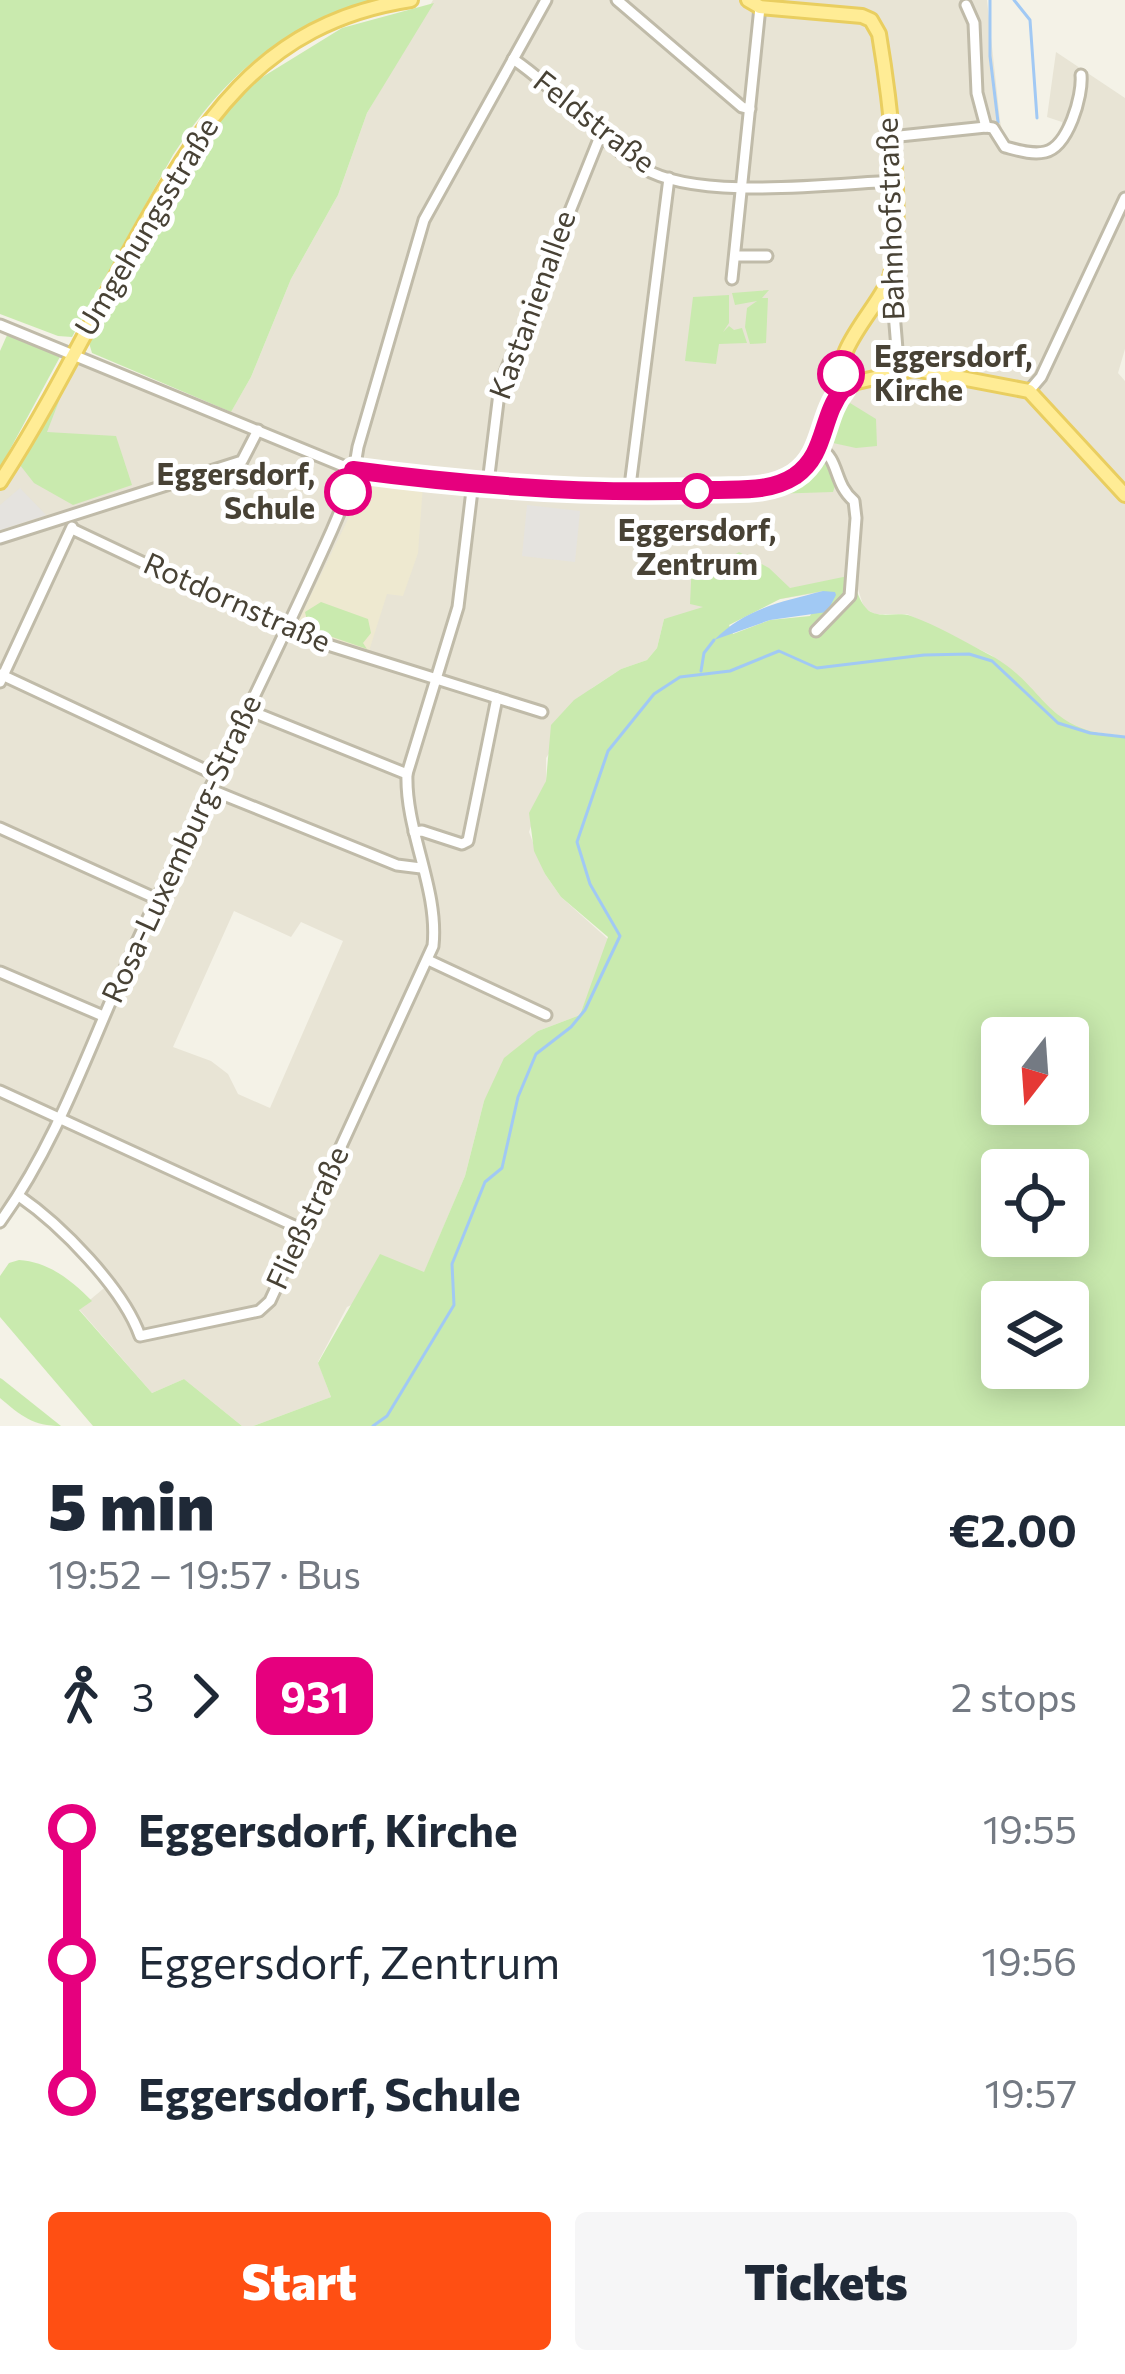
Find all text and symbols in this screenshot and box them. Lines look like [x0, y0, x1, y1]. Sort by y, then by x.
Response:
street label: Feldstraße [527, 61, 664, 179]
street label: Umgehungsstraße [65, 110, 225, 342]
street label: Bahnhofstraße [866, 117, 911, 321]
street label: Kastanienallee [479, 205, 582, 403]
place label: Eggersdorf, Kirche [874, 336, 1032, 407]
marker: Eggersdorf, Kirche [819, 352, 863, 396]
place label: Eggersdorf, Schule [157, 454, 315, 525]
marker: Eggersdorf, Schule [326, 470, 370, 514]
marker: Eggersdorf, Zentrum [681, 475, 713, 507]
place label: Eggersdorf, Zentrum [618, 510, 776, 581]
street label: Rotdornstraße [139, 543, 337, 658]
street label: Rosa-Luxemburg-Straße [92, 688, 267, 1008]
north arrow [981, 1017, 1089, 1125]
map controls [981, 1017, 1089, 1389]
street label: Fließstraße [257, 1140, 355, 1294]
button: locate [981, 1149, 1089, 1257]
button: layers [981, 1281, 1089, 1389]
text: 5 min [48, 1463, 215, 1544]
text: €2.00 [949, 1501, 1077, 1556]
text: 19:52 – 19:57 · Bus [48, 1549, 361, 1597]
icon: walk [48, 1663, 114, 1729]
icon: forward [172, 1663, 238, 1729]
text: 931 [280, 1670, 349, 1722]
text: 3 [132, 1672, 154, 1720]
text: 2 stops [951, 1672, 1077, 1720]
text: Eggersdorf, Kirche [138, 1801, 518, 1856]
text: 19:55 [983, 1804, 1077, 1852]
text: Eggersdorf, Zentrum [138, 1933, 560, 1988]
text: 19:56 [981, 1936, 1077, 1984]
text: Eggersdorf, Schule [138, 2065, 521, 2120]
text: 19:57 [984, 2068, 1077, 2116]
button: Start [48, 2212, 551, 2350]
button: Tickets [575, 2212, 1077, 2350]

